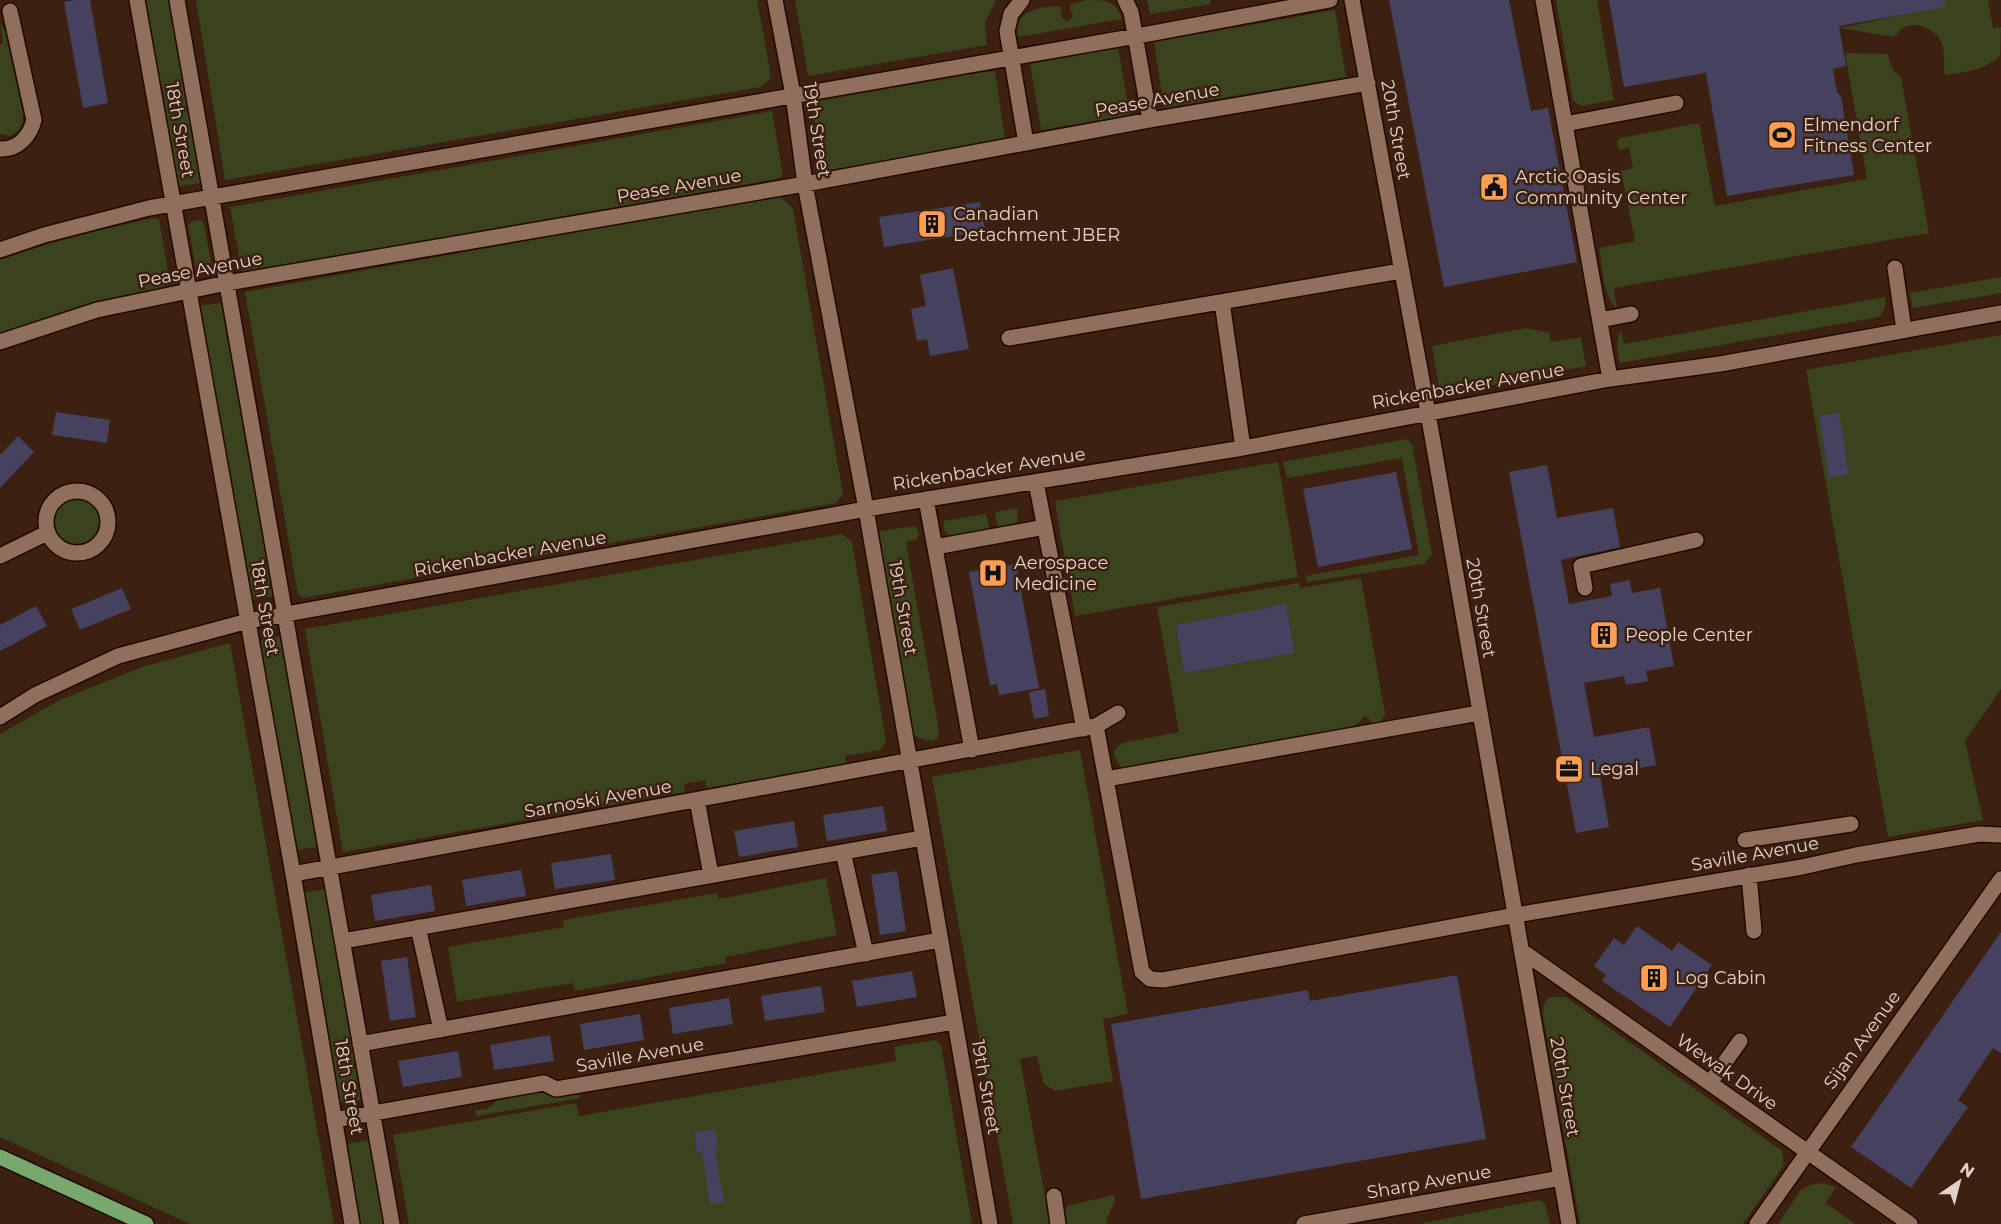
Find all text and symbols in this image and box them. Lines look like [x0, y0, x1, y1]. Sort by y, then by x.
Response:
street label: Pease Avenue [1093, 78, 1221, 122]
street label: 20th Street [1376, 78, 1416, 182]
street label: 18th Street [161, 81, 199, 179]
street label: 19th Street [799, 81, 835, 179]
place label: Elmendorf Fitness Center [1803, 114, 1932, 157]
sports icon: Elmendorf Fitness Center [1766, 119, 1798, 151]
street label: Pease Avenue [615, 164, 743, 208]
place label: Arctic Oasis Community Center [1515, 166, 1687, 209]
public building icon: Arctic Oasis Community Center [1478, 171, 1510, 203]
place label: Canadian Detachment JBER [953, 203, 1120, 246]
building icon: Canadian Detachment JBER [916, 208, 948, 240]
street label: Pease Avenue [136, 247, 264, 293]
street label: Rickenbacker Avenue [1370, 358, 1566, 414]
street label: Rickenbacker Avenue [891, 443, 1087, 495]
street label: Rickenbacker Avenue [412, 526, 608, 582]
place label: Aerospace Medicine [1014, 552, 1108, 595]
street label: 20th Street [1461, 556, 1501, 660]
hospital icon: Aerospace Medicine [977, 557, 1009, 589]
street label: 18th Street [246, 559, 284, 657]
street label: 19th Street [884, 559, 922, 657]
building icon: People Center [1588, 619, 1620, 651]
place label: People Center [1625, 624, 1753, 646]
office icon: Legal [1553, 753, 1585, 785]
place label: Legal [1590, 758, 1639, 780]
street label: Sarnoski Avenue [523, 775, 674, 823]
street label: Saville Avenue [1689, 832, 1821, 876]
building icon: Log Cabin [1638, 962, 1670, 994]
place label: Log Cabin [1675, 967, 1766, 989]
street label: Sijan Avenue [1819, 986, 1905, 1094]
street label: Wewak Drive [1672, 1029, 1782, 1115]
street label: Saville Avenue [574, 1033, 706, 1077]
street label: 20th Street [1545, 1035, 1585, 1139]
street label: 18th Street [330, 1038, 368, 1136]
street label: 19th Street [967, 1038, 1005, 1136]
north arrow [1929, 1152, 1989, 1212]
text: N [1957, 1159, 1978, 1182]
street label: Sharp Avenue [1365, 1160, 1493, 1204]

